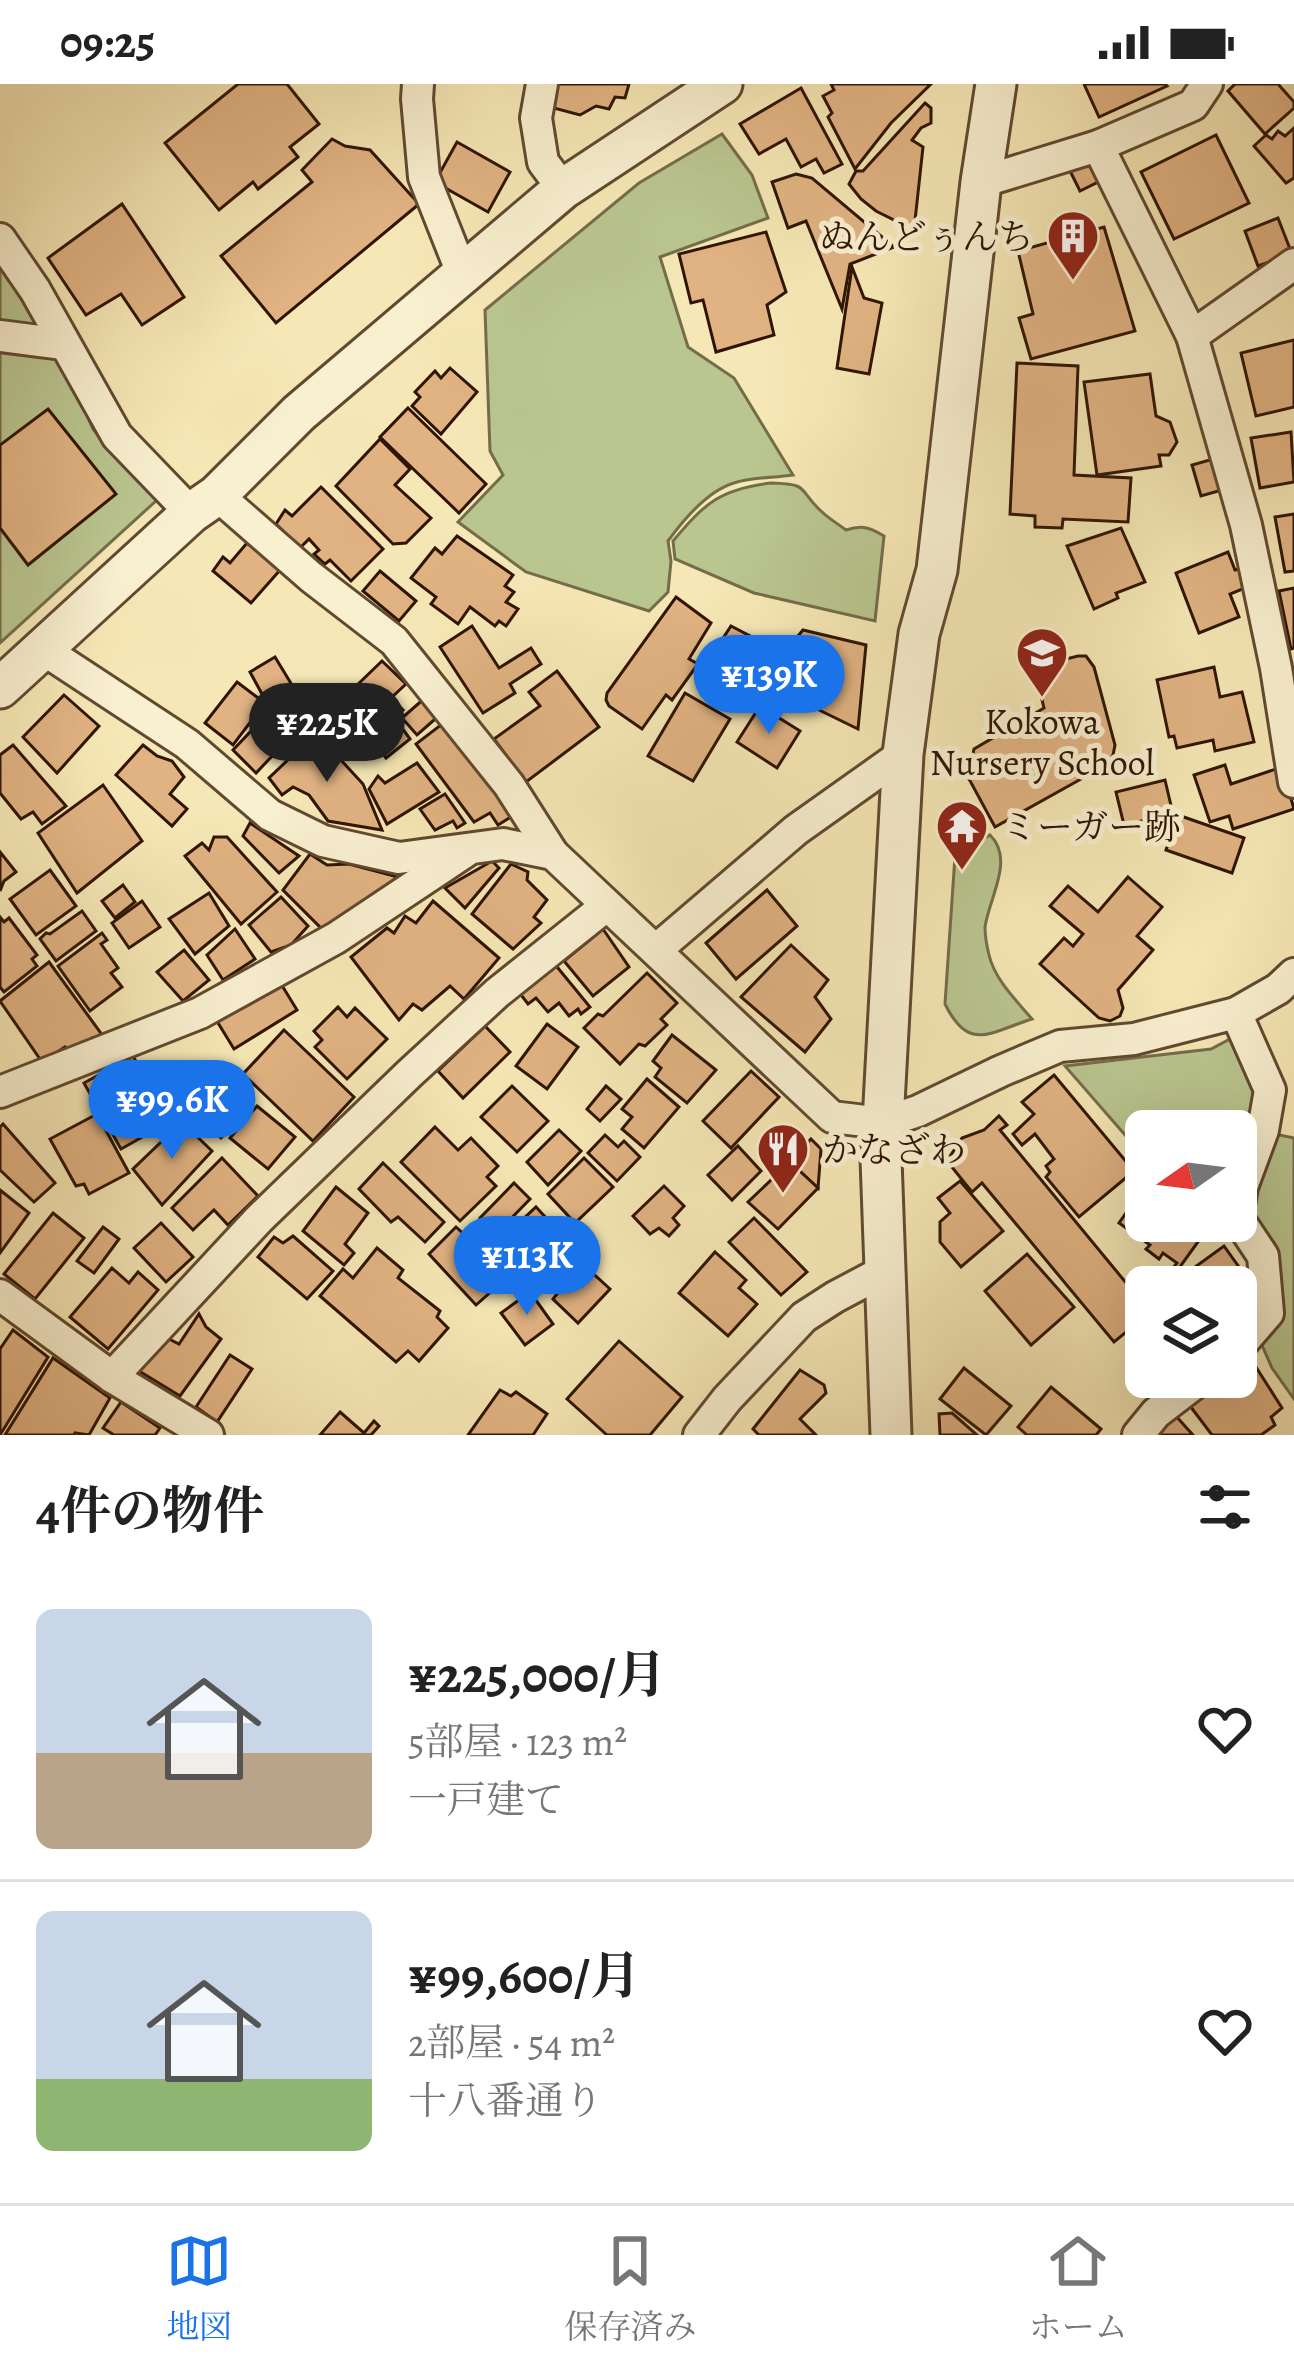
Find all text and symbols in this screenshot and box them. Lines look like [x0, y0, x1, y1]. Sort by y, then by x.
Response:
text: 09:25 [60, 11, 155, 73]
building icon: ぬんどぅんち [1045, 208, 1101, 282]
place label: ぬんどぅんち [819, 212, 1034, 261]
school or university icon: Kokowa Nursery School [1014, 625, 1070, 699]
pin: ¥139K [685, 635, 853, 737]
text: ¥139K [721, 647, 817, 700]
pin: ¥225K [243, 683, 411, 785]
text: ¥225K [276, 695, 378, 748]
place label: Kokowa Nursery School [930, 697, 1155, 787]
temple icon: ミーガー跡 [934, 798, 990, 872]
place label: ミーガー跡 [1001, 802, 1180, 851]
pin: ¥99.6K [74, 1060, 270, 1162]
text: ¥99.6K [115, 1072, 229, 1125]
north arrow [1125, 1110, 1257, 1242]
map controls [1125, 1110, 1257, 1398]
restaurant icon: かなざわ [755, 1121, 811, 1195]
place label: かなざわ [822, 1125, 966, 1174]
pin: ¥113K [443, 1216, 611, 1318]
text: ¥113K [481, 1228, 573, 1281]
button: layers [1125, 1266, 1257, 1398]
icon: filters [1192, 1474, 1258, 1540]
text: 4件の物件 [36, 1476, 264, 1546]
text: ¥225,000/月 [408, 1640, 667, 1710]
icon: home [132, 1657, 276, 1801]
icon: heart [1192, 1696, 1258, 1762]
text: 5部屋 · 123 m² [408, 1715, 627, 1768]
text: 一戸建て [408, 1773, 564, 1826]
text: ¥99,600/月 [408, 1941, 641, 2011]
icon: home [132, 1959, 276, 2103]
icon: heart [1192, 1998, 1258, 2064]
text: 2部屋 · 54 m² [408, 2016, 615, 2069]
text: 十八番通り [408, 2074, 603, 2127]
tab: 地図 [166, 2228, 232, 2349]
tab: 保存済み [564, 2228, 696, 2349]
tab: ホーム [1029, 2228, 1128, 2349]

